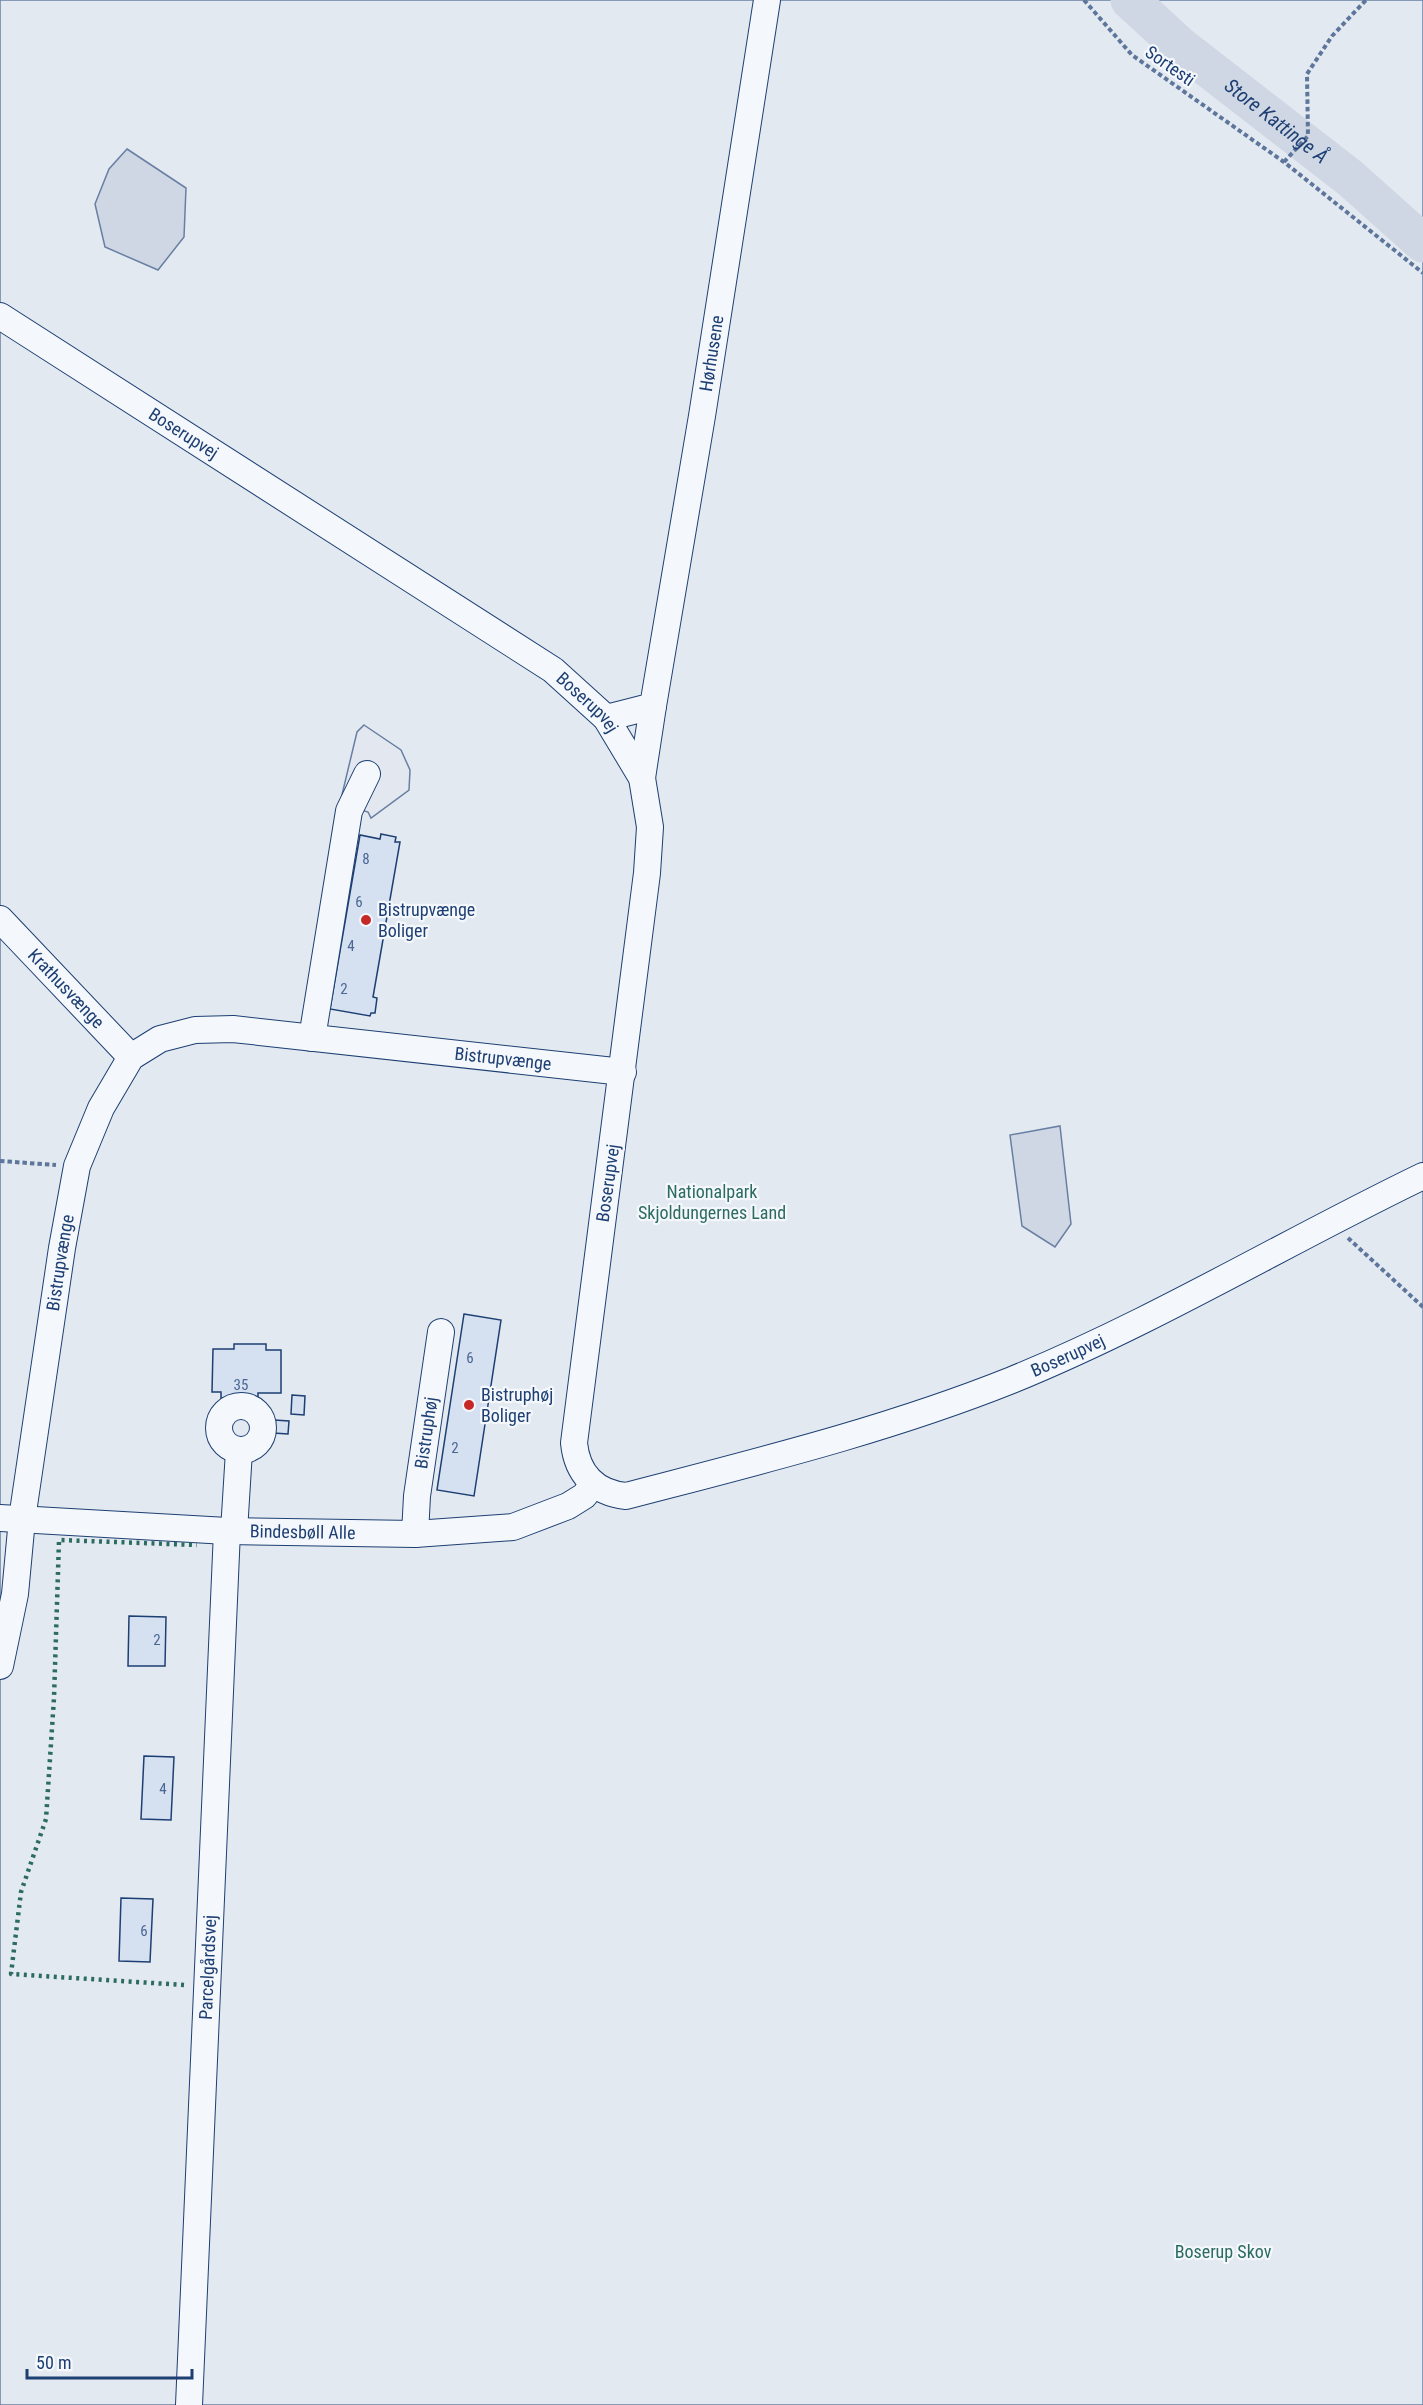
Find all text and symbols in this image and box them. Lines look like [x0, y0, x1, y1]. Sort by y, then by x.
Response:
street label: Sortesti [1141, 41, 1199, 90]
water label: Store Kattinge Å [1220, 73, 1333, 169]
street label: Hørhusene [695, 314, 728, 393]
street label: Boserupvej [145, 403, 223, 463]
street label: Boserupvej [552, 667, 623, 736]
house number: 8 [362, 850, 370, 868]
house number: 6 [355, 893, 363, 911]
place label: Bistrupvænge Boliger [378, 899, 475, 941]
marker: Bistrupvænge Boliger [359, 913, 373, 927]
house number: 4 [347, 937, 355, 955]
street label: Krathusvænge [24, 944, 109, 1032]
house number: 2 [340, 980, 348, 998]
street label: Bistrupvænge [453, 1042, 553, 1074]
street label: Boserupvej [592, 1143, 623, 1223]
park label: Nationalpark Skjoldungernes Land [638, 1181, 786, 1223]
street label: Bistrupvænge [42, 1213, 78, 1312]
street label: Boserupvej [1028, 1329, 1108, 1381]
house number: 6 [466, 1349, 474, 1367]
house number: 35 [234, 1376, 248, 1394]
place label: Bistruphøj Boliger [481, 1384, 553, 1426]
street label: Bistruphøj [410, 1395, 441, 1470]
marker: Bistruphøj Boliger [462, 1398, 476, 1412]
house number: 2 [451, 1439, 459, 1457]
street label: Bindesbøll Alle [250, 1520, 356, 1543]
house number: 2 [153, 1631, 161, 1649]
house number: 4 [159, 1780, 167, 1798]
street label: Parcelgårdsvej [195, 1915, 220, 2020]
house number: 6 [140, 1922, 148, 1940]
park label: Boserup Skov [1175, 2241, 1272, 2262]
scale bar [27, 2342, 192, 2380]
text: 50 m [36, 2352, 71, 2373]

